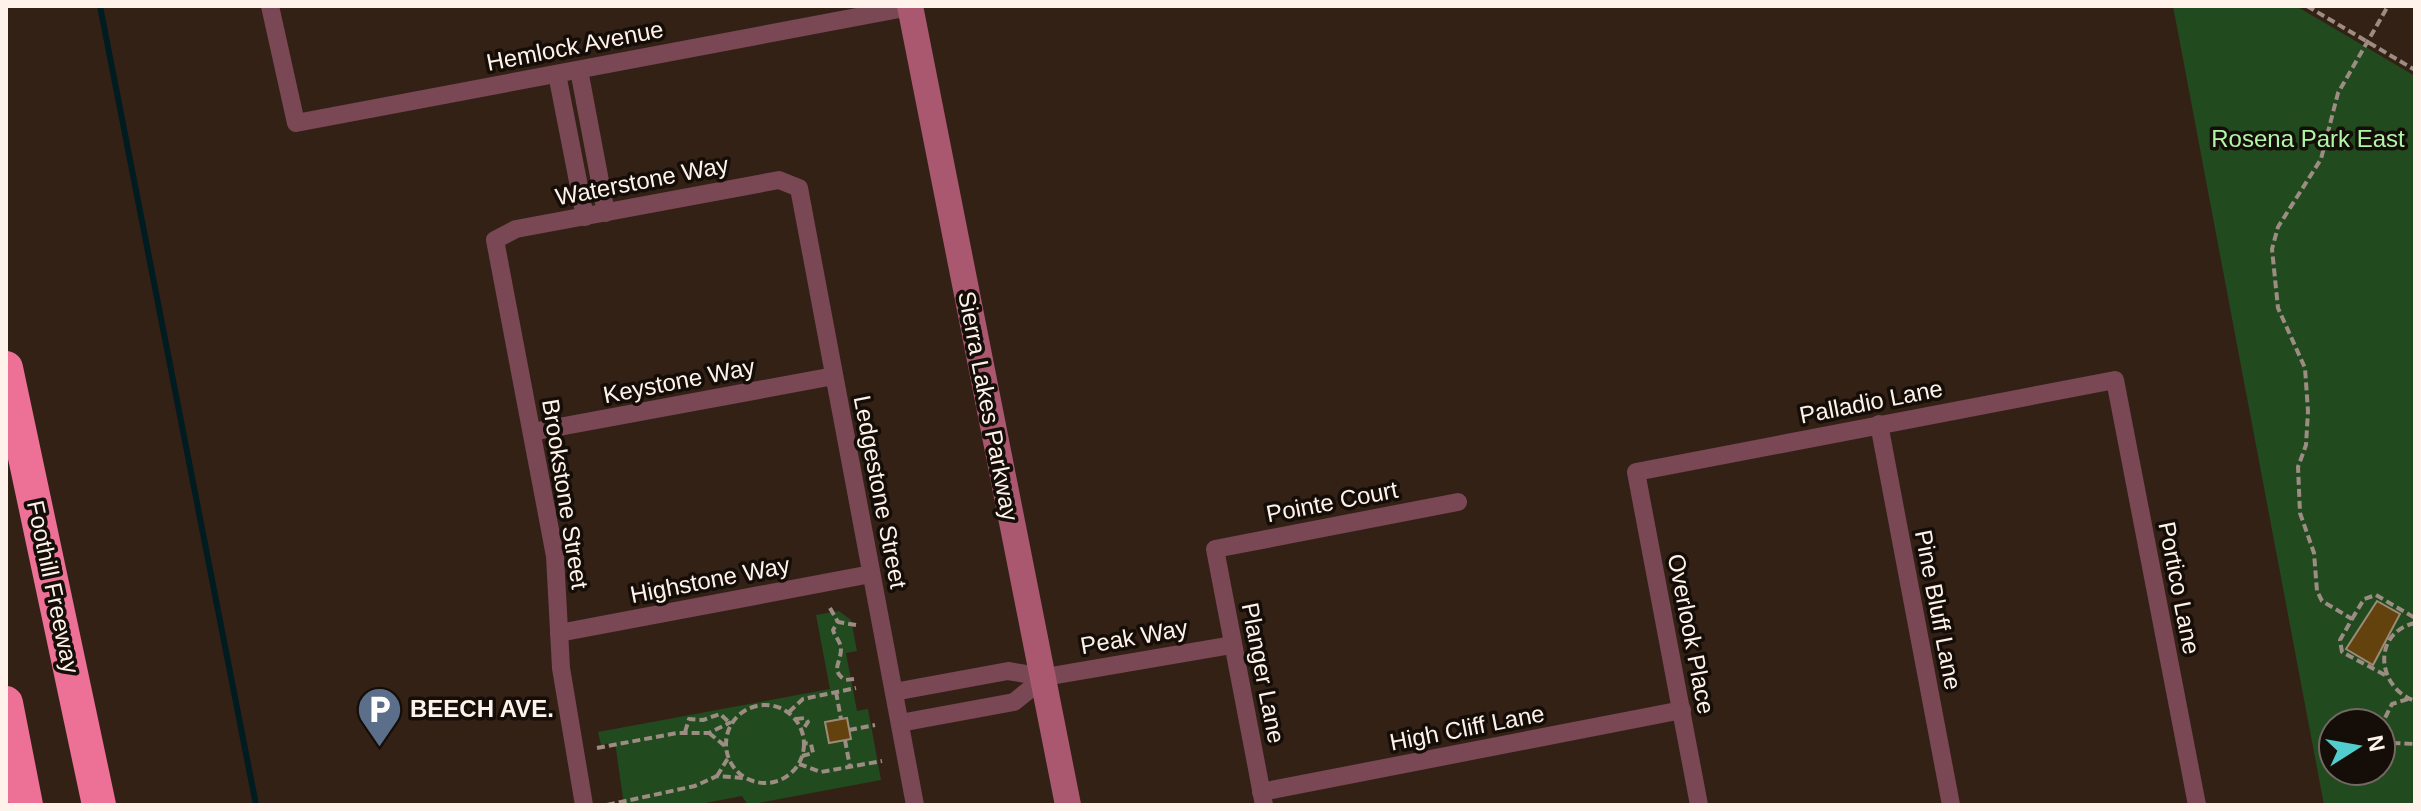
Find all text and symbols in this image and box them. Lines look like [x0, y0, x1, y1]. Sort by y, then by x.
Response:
street label: Hemlock Avenue [484, 15, 666, 76]
park label: Rosena Park East [2211, 125, 2405, 152]
street label: Waterstone Way [553, 151, 731, 211]
street label: Sierra Lakes Parkway [953, 289, 1024, 523]
street label: Keystone Way [601, 353, 757, 408]
street label: Palladio Lane [1797, 374, 1945, 429]
street label: Ledgestone Street [849, 393, 913, 591]
street label: Brookstone Street [537, 397, 594, 591]
street label: Pointe Court [1264, 475, 1400, 527]
street label: Foothill Freeway [22, 498, 85, 676]
street label: Portico Lane [2153, 519, 2206, 657]
street label: Pine Bluff Lane [1910, 528, 1967, 692]
street label: Highstone Way [628, 551, 792, 608]
street label: Overlook Place [1663, 551, 1720, 716]
street label: Planger Lane [1237, 600, 1290, 746]
street label: Peak Way [1078, 614, 1190, 659]
parking icon: BEECH AVE. [355, 685, 403, 748]
place label: BEECH AVE. [410, 695, 554, 722]
street label: High Cliff Lane [1387, 699, 1547, 756]
north arrow [2317, 707, 2397, 787]
text: N [2362, 733, 2390, 753]

